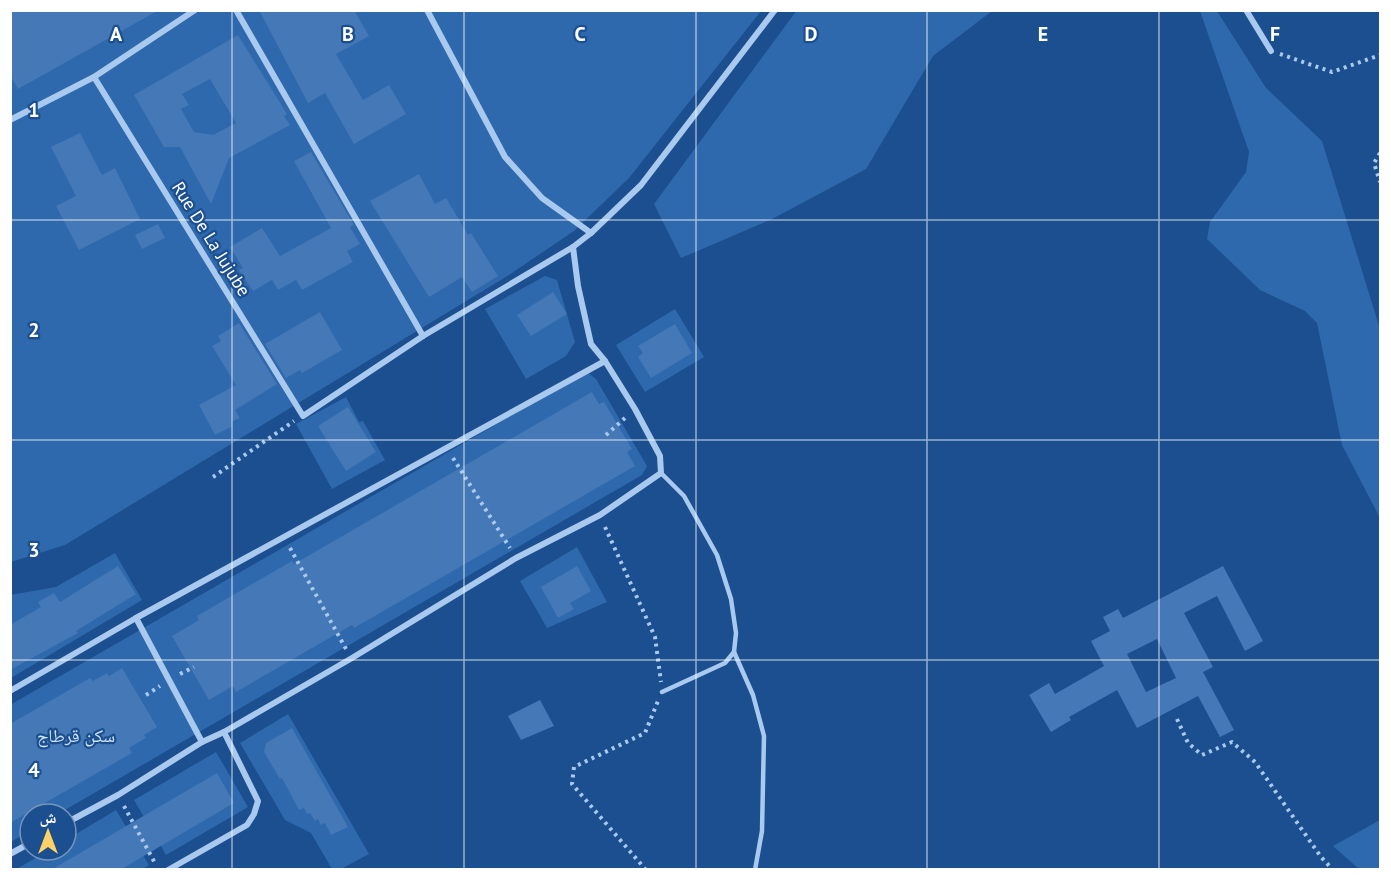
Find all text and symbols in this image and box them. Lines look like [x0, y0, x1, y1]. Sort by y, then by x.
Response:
text: A [110, 21, 123, 47]
text: B [342, 21, 354, 47]
text: C [574, 21, 586, 47]
text: D [805, 21, 818, 47]
text: E [1038, 21, 1048, 47]
text: F [1270, 21, 1280, 47]
text: 1 [28, 97, 40, 123]
street label: Rue De La Jujube [167, 177, 256, 300]
text: 2 [28, 317, 40, 343]
text: 3 [28, 537, 40, 563]
park label: سكن قرطاج [37, 724, 115, 748]
text: 4 [28, 757, 40, 783]
north arrow [18, 802, 78, 862]
text: ش [40, 807, 57, 827]

